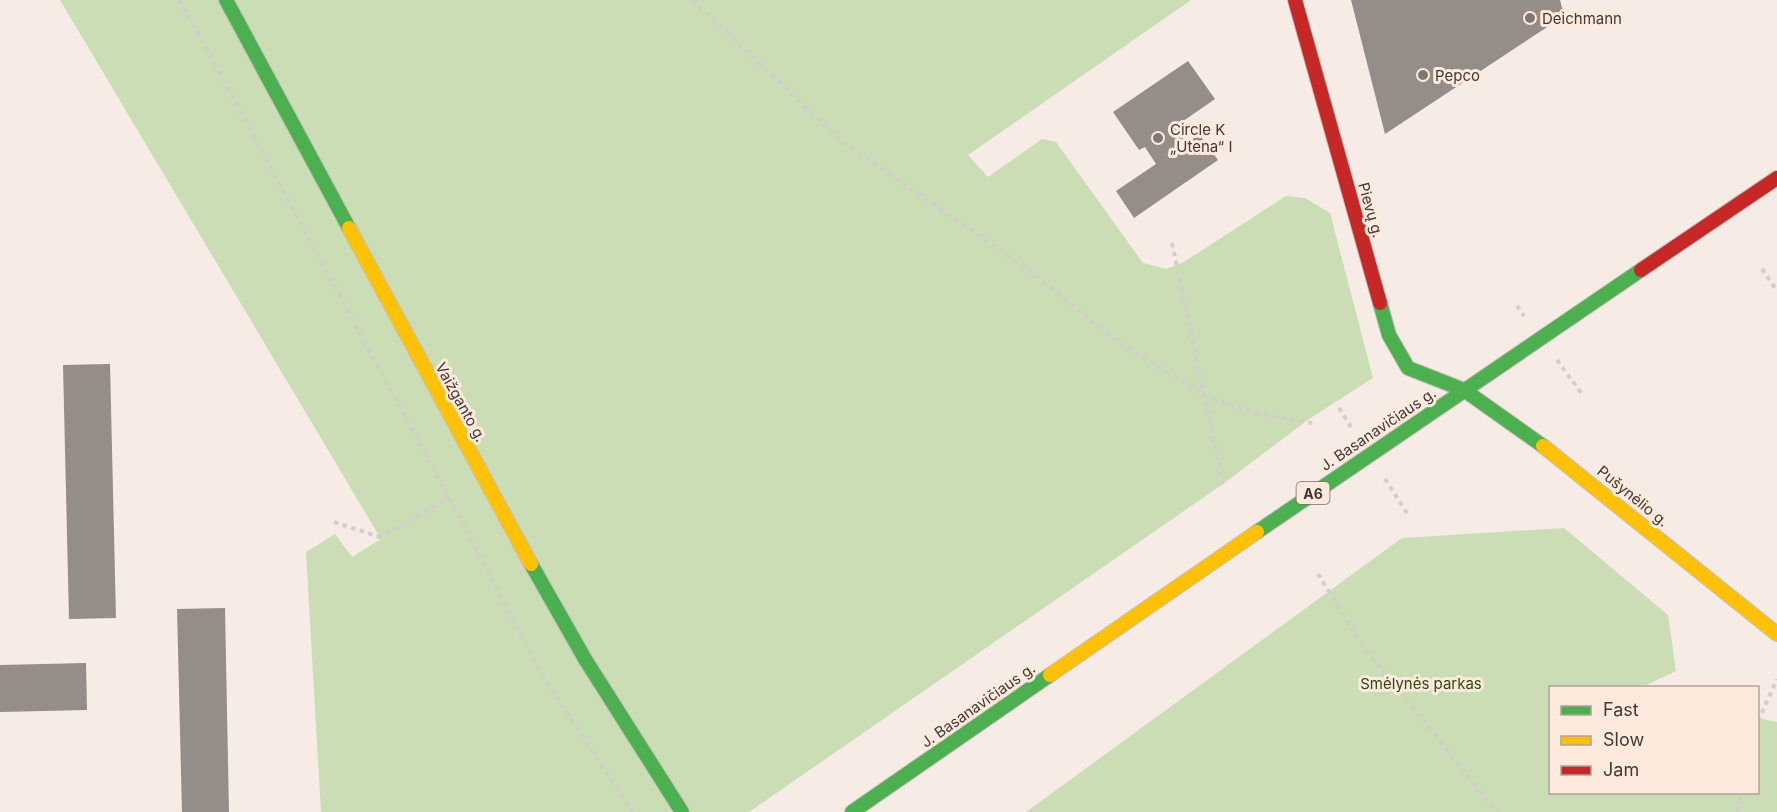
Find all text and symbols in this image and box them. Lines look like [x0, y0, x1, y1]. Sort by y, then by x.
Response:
place label: Deichmann [1542, 9, 1622, 28]
marker: Deichmann [1523, 11, 1537, 25]
place label: Pepco [1435, 66, 1480, 85]
marker: Pepco [1416, 68, 1430, 82]
place label: Circle K „Utena“ I [1170, 120, 1232, 156]
marker: Circle K „Utena“ I [1151, 131, 1165, 145]
street label: Pievų g. [1354, 180, 1388, 240]
street label: Vaižganto g. [431, 359, 491, 445]
street label: J. Basanavičiaus g. [1317, 383, 1439, 475]
street label: Pušynėlio g. [1593, 461, 1673, 531]
road number: A6 [1296, 482, 1330, 504]
street label: J. Basanavičiaus g. [917, 658, 1039, 752]
park label: Smėlynės parkas [1360, 674, 1482, 693]
legend [1549, 686, 1759, 794]
text: Fast [1603, 699, 1639, 720]
text: Slow [1603, 729, 1644, 750]
text: Jam [1603, 759, 1639, 780]

